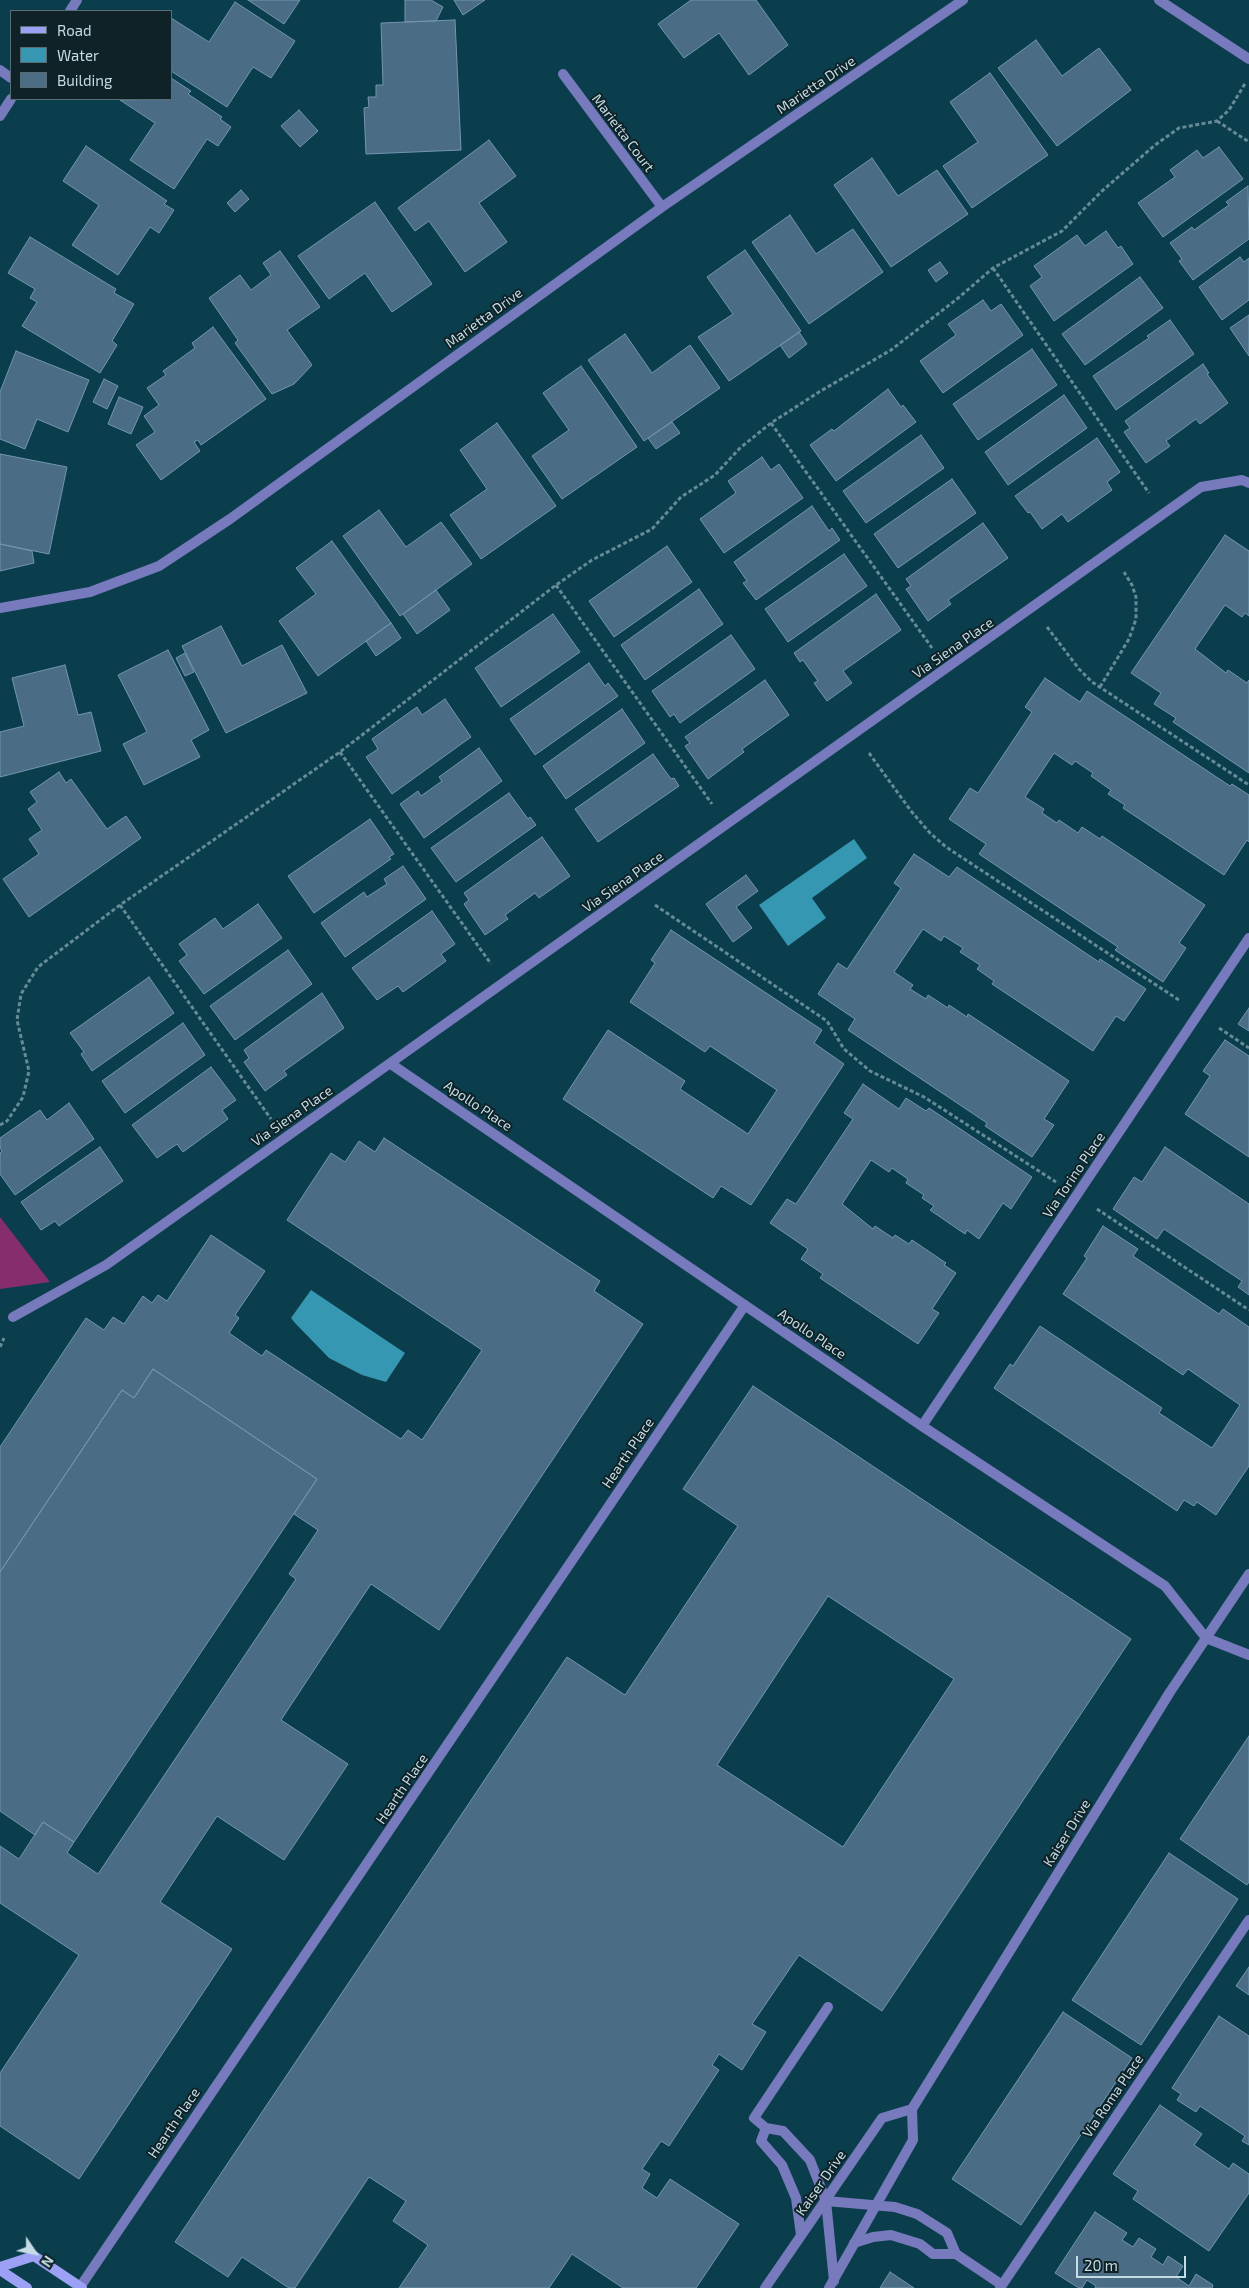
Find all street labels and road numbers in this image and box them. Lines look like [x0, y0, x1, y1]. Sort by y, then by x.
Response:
street label: Marietta Drive [773, 53, 859, 117]
street label: Marietta Court [588, 91, 658, 175]
street label: Marietta Drive [442, 284, 526, 352]
street label: Via Siena Place [909, 614, 997, 682]
street label: Via Siena Place [579, 848, 667, 916]
street label: Apollo Place [441, 1077, 515, 1135]
street label: Via Siena Place [248, 1082, 336, 1150]
street label: Via Torino Place [1039, 1129, 1109, 1221]
street label: Apollo Place [775, 1305, 849, 1363]
street label: Hearth Place [598, 1415, 658, 1491]
street label: Hearth Place [372, 1751, 432, 1827]
street label: Kaiser Drive [1040, 1796, 1094, 1870]
street label: Via Roma Place [1079, 2051, 1147, 2141]
street label: Hearth Place [144, 2085, 204, 2161]
street label: Kaiser Drive [792, 2147, 850, 2219]

